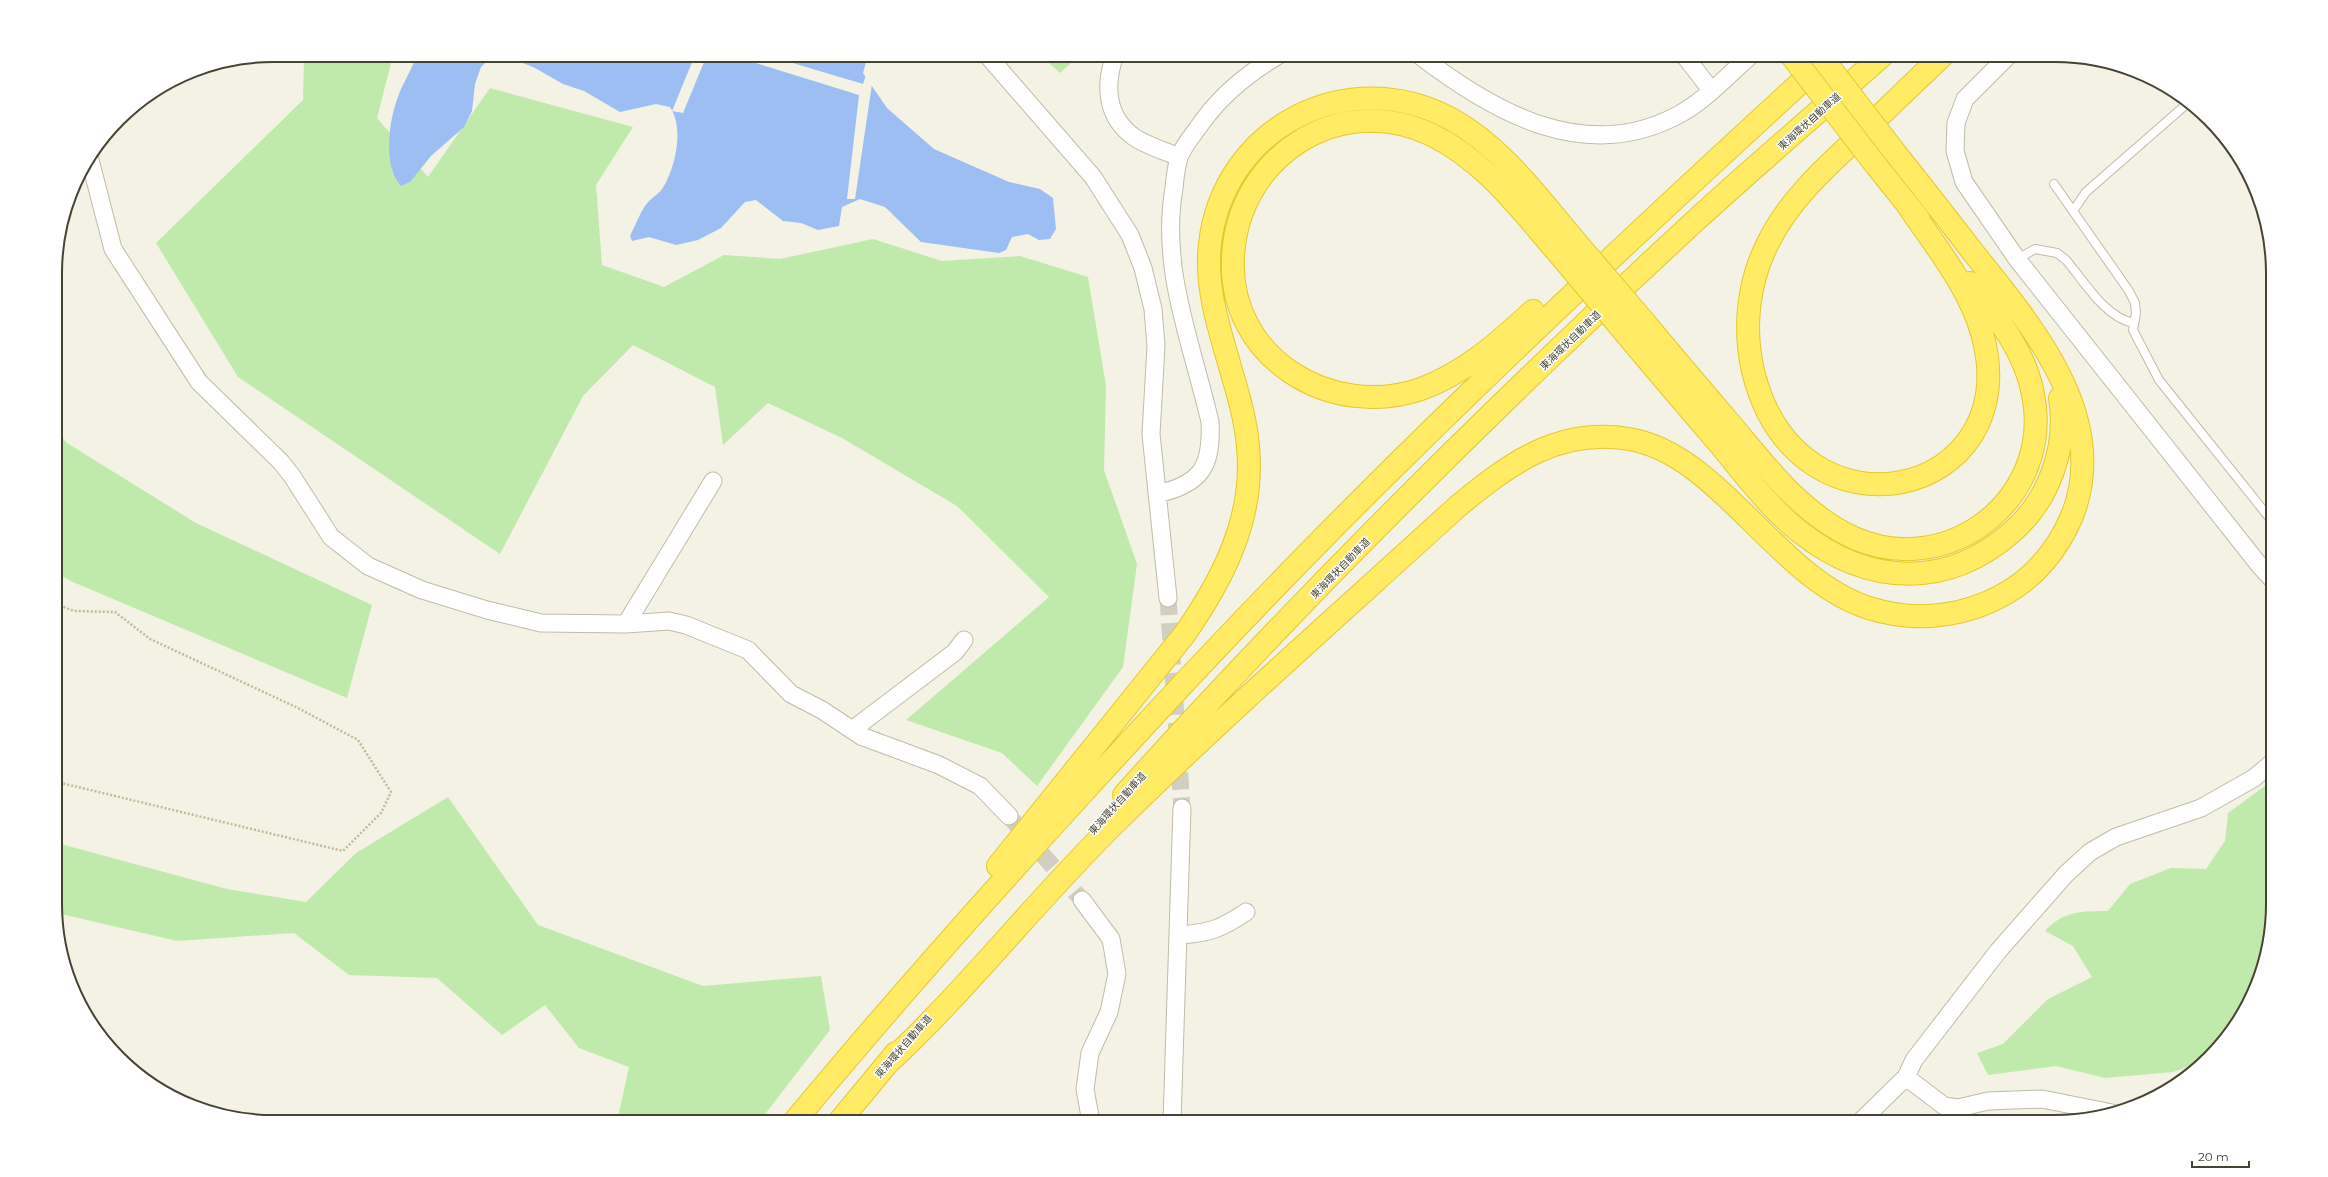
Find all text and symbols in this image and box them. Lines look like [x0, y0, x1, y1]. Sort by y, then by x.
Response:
street label: 東海環状自動車道 [1775, 90, 1843, 153]
street label: 東海環状自動車道 [1537, 308, 1604, 373]
street label: 東海環状自動車道 [1308, 535, 1373, 602]
street label: 東海環状自動車道 [1086, 769, 1149, 837]
street label: 東海環状自動車道 [872, 1012, 935, 1081]
scale bar [2192, 1143, 2249, 1169]
text: 20 m [2198, 1149, 2229, 1164]

